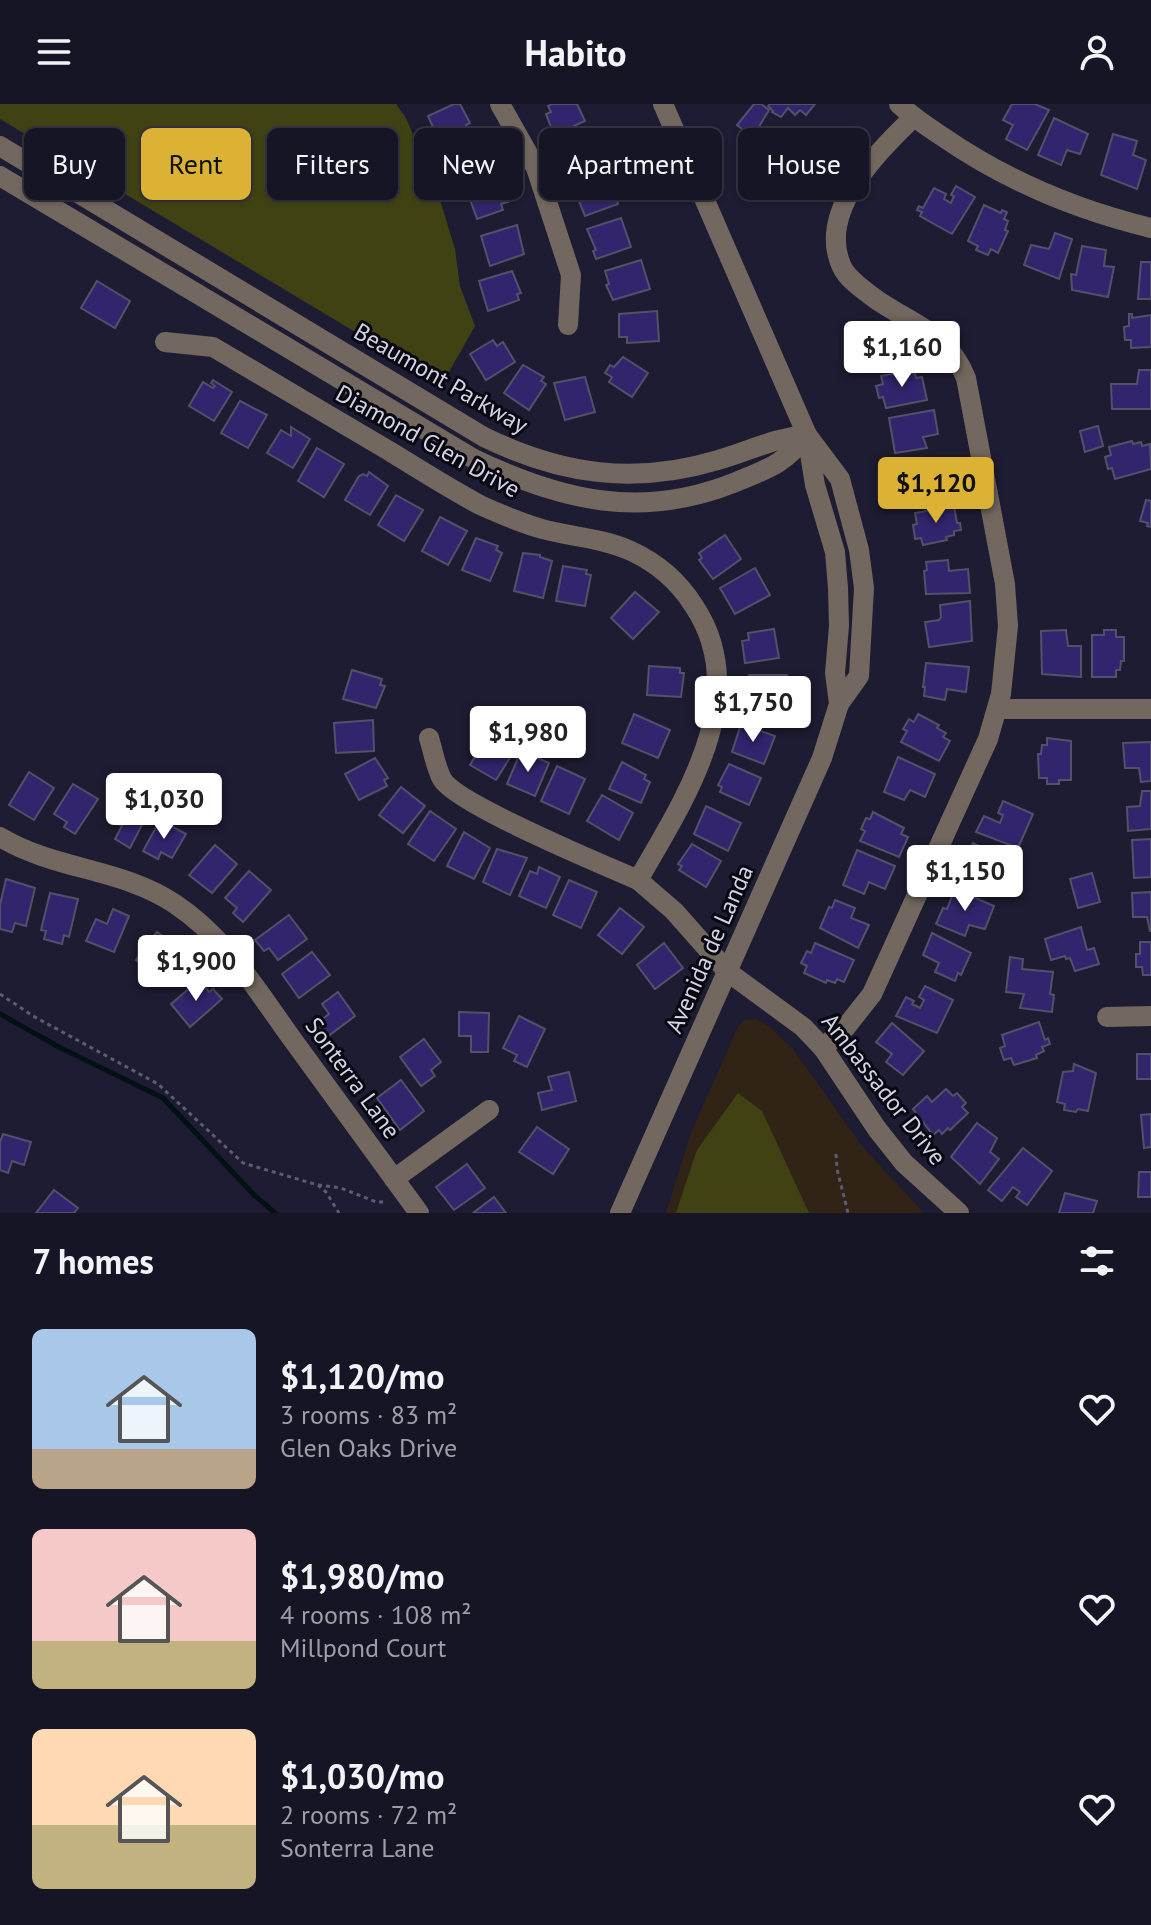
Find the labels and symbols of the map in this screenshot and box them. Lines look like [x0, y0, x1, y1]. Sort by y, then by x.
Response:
street label: Beaumont Parkway [348, 316, 534, 440]
pin: $1,160 [837, 321, 967, 389]
street label: Diamond Glen Drive [330, 377, 526, 505]
pin: $1,120 [871, 457, 1001, 525]
pin: $1,750 [688, 676, 818, 744]
pin: $1,980 [463, 706, 593, 774]
pin: $1,030 [99, 773, 229, 841]
pin: $1,150 [900, 845, 1030, 913]
street label: Avenida de Landa [658, 860, 760, 1038]
pin: $1,900 [131, 935, 261, 1003]
street label: Ambassador Drive [815, 1007, 953, 1171]
street label: Sonterra Lane [299, 1011, 407, 1145]

